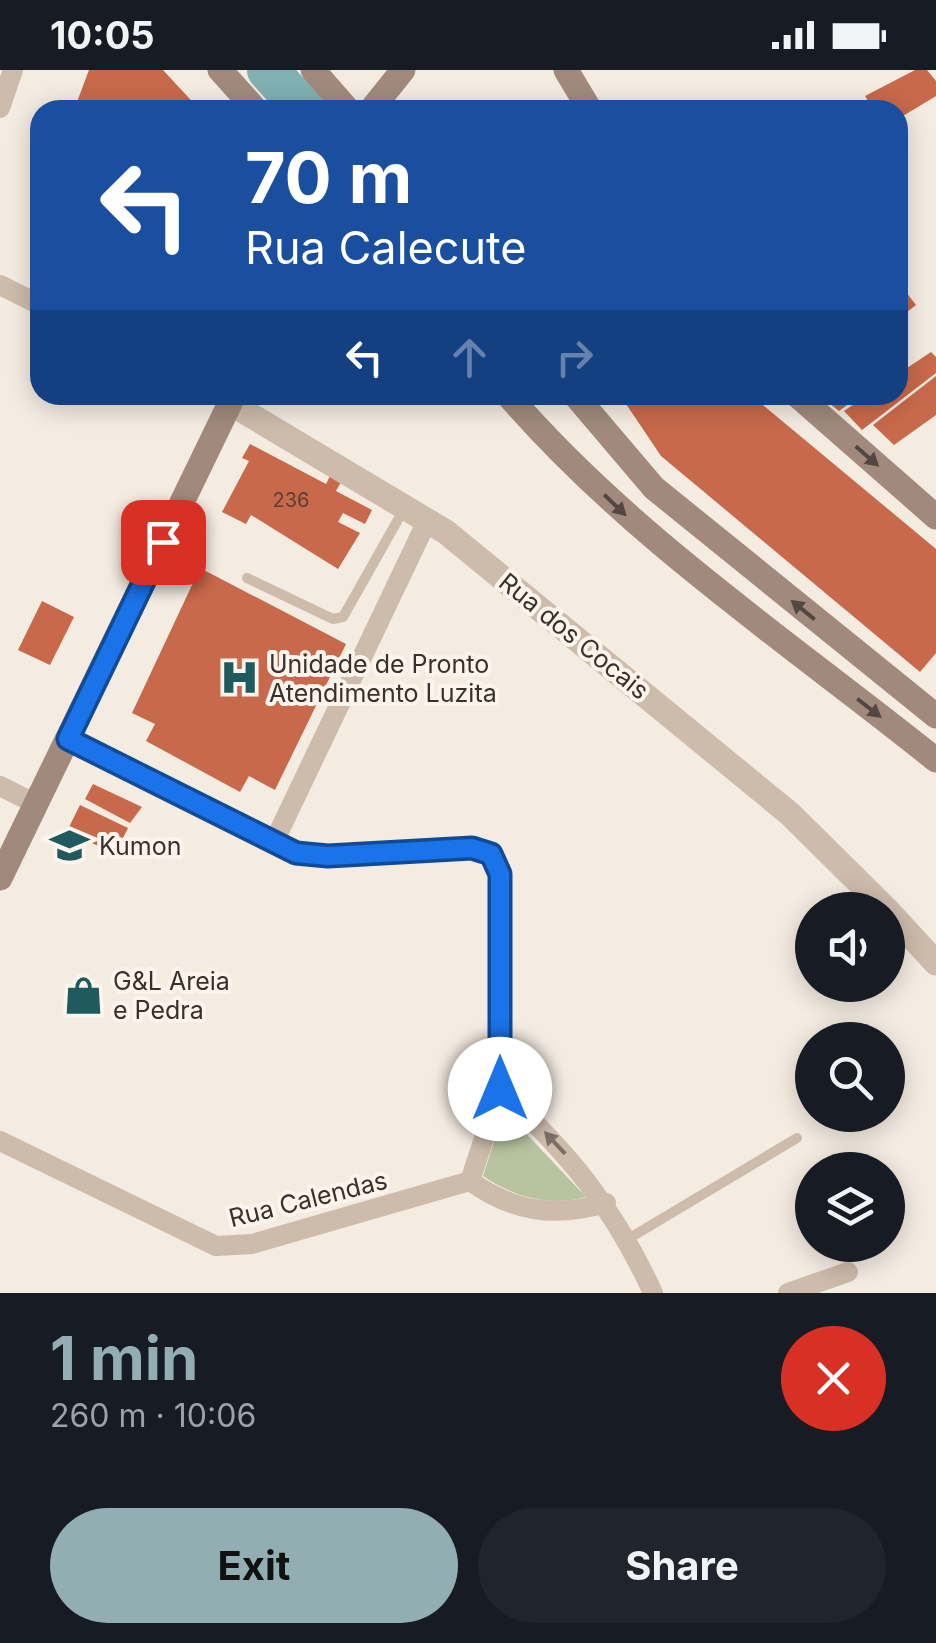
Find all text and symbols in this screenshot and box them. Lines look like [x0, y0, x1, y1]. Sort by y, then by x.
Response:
text: 10:05 [50, 12, 155, 58]
text: 70 m [245, 135, 412, 220]
icon: left [80, 140, 210, 270]
text: Rua Calecute [245, 220, 527, 275]
icon: left [337, 330, 392, 385]
icon: ahead [442, 330, 497, 385]
icon: right [547, 330, 602, 385]
one-way arrow [854, 444, 879, 466]
house number: 236 [273, 488, 309, 512]
one-way arrow [602, 493, 626, 516]
pin [121, 500, 206, 585]
icon: arrive [136, 515, 191, 570]
street label: Rua dos Cocais [493, 567, 655, 705]
one-way arrow [790, 600, 816, 621]
place label: Unidade de Pronto Atendimento Luzita [269, 649, 497, 708]
hospital icon: Unidade de Pronto Atendimento Luzita [218, 657, 260, 699]
one-way arrow [856, 697, 882, 718]
school or university icon: Kumon [48, 825, 90, 867]
place label: Kumon [99, 831, 181, 861]
map controls [795, 892, 905, 1262]
button: sound [795, 892, 905, 1002]
place label: G&L Areia e Pedra [113, 966, 230, 1025]
shop icon: G&L Areia e Pedra [62, 974, 104, 1016]
button: search [795, 1022, 905, 1132]
position arrow [448, 1037, 552, 1141]
one-way arrow [544, 1132, 568, 1156]
button: layers [795, 1152, 905, 1262]
street label: Rua Calendas [226, 1165, 390, 1233]
text: 1 min [50, 1322, 198, 1394]
button: close [781, 1326, 886, 1431]
text: 260 m · 10:06 [50, 1396, 256, 1435]
button: Exit [50, 1508, 458, 1623]
button: Share [478, 1508, 886, 1623]

